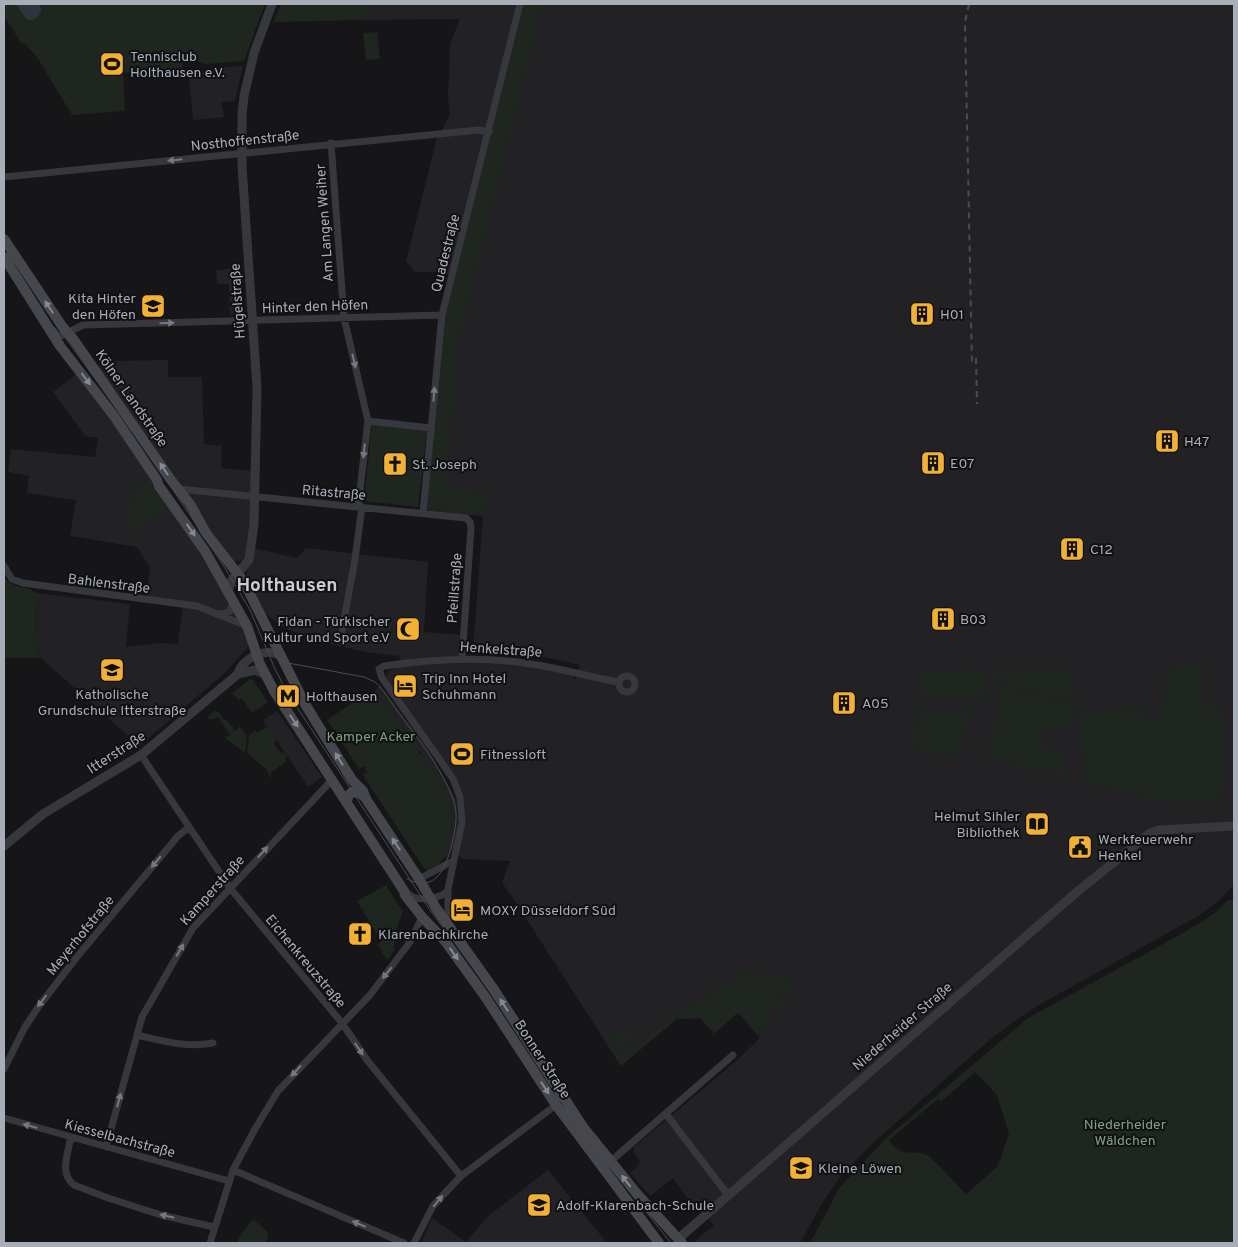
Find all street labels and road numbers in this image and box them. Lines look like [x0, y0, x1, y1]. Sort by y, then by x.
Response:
street label: Nosthoffenstraße [190, 127, 300, 156]
street label: Am Langen Weiher [313, 163, 338, 282]
street label: Quadestraße [429, 213, 464, 294]
street label: Hügelstraße [227, 263, 250, 339]
street label: Hinter den Höfen [261, 297, 369, 318]
street label: Kölner Landstraße [91, 347, 171, 451]
street label: Ritastraße [301, 482, 367, 505]
street label: Pfeillstraße [445, 552, 466, 624]
street label: Bahlenstraße [67, 571, 151, 598]
street label: Henkelstraße [459, 639, 543, 662]
street label: Itterstraße [84, 728, 149, 778]
street label: Kamperstraße [177, 852, 249, 930]
street label: Meyerhofstraße [44, 893, 119, 979]
street label: Eichenkreuzstraße [261, 912, 349, 1012]
street label: Niederheider Straße [850, 979, 956, 1075]
street label: Bonner Straße [510, 1017, 573, 1102]
street label: Kiesselbachstraße [62, 1117, 177, 1162]

